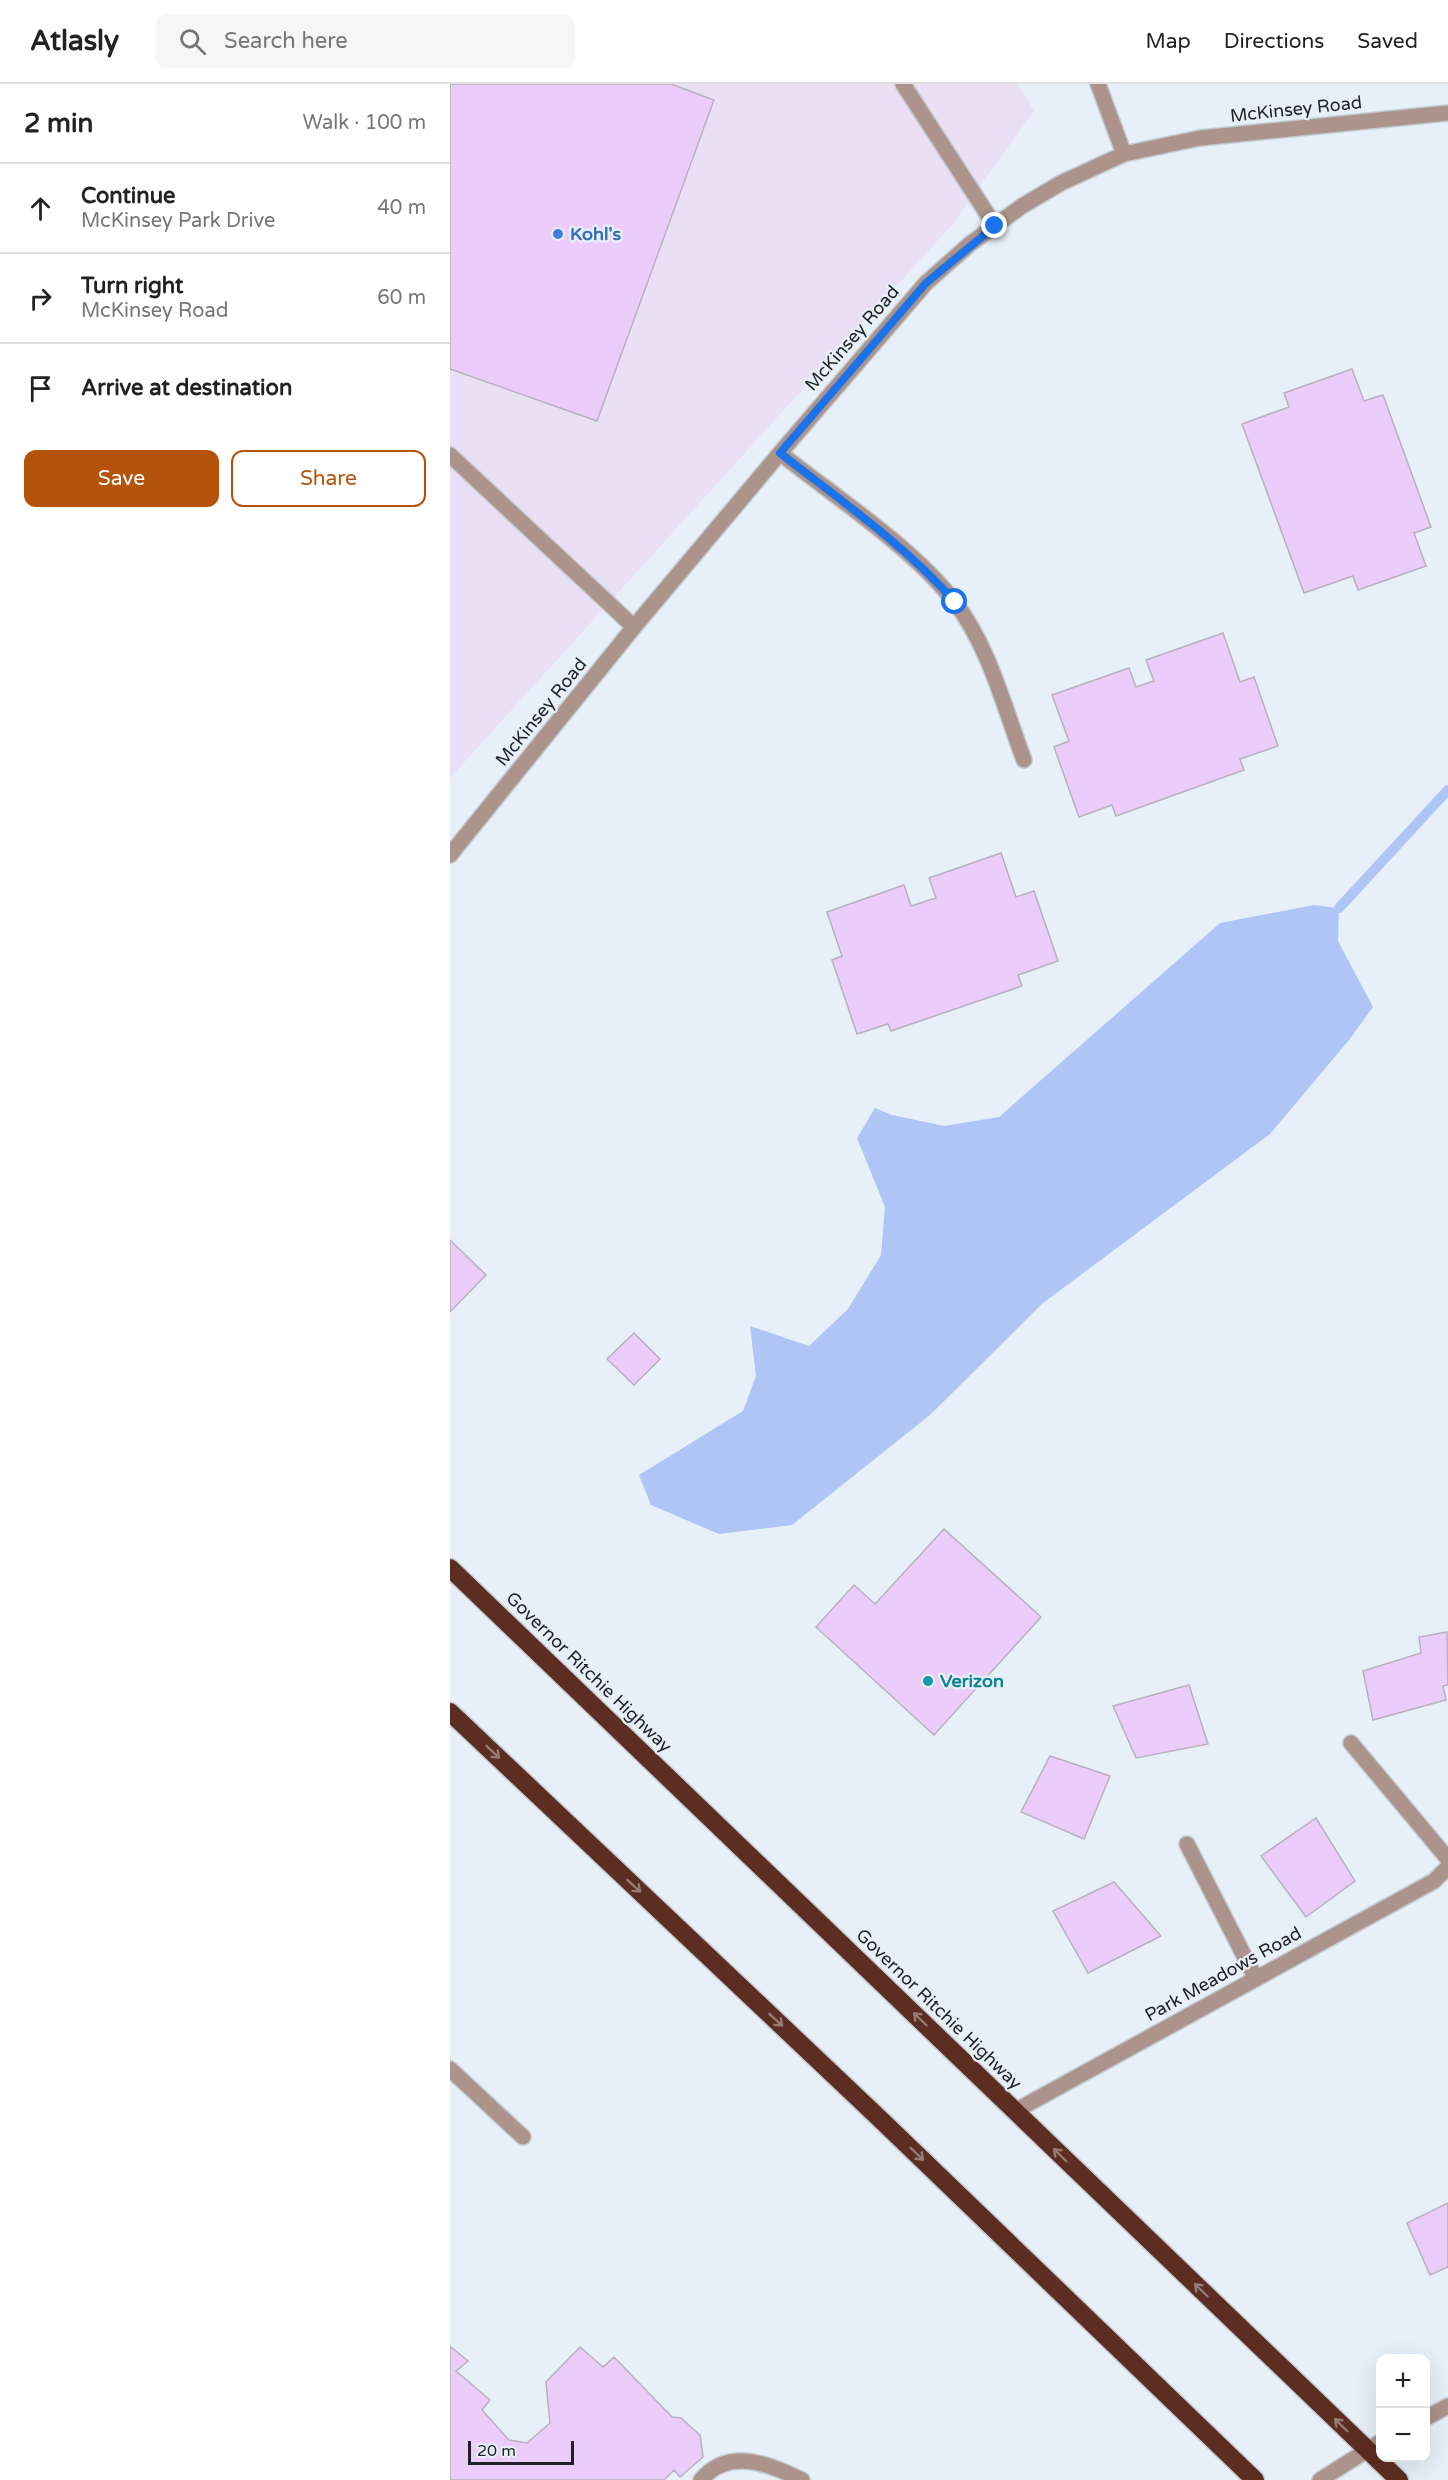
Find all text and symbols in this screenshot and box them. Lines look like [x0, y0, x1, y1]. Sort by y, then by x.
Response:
search box [155, 14, 575, 68]
text: Atlasly [30, 24, 119, 58]
icon: search [176, 25, 209, 58]
text: Search here [224, 28, 348, 54]
text: Map [1145, 29, 1191, 54]
text: Directions [1224, 29, 1324, 54]
text: Saved [1357, 29, 1418, 54]
street label: McKinsey Road [1229, 91, 1363, 127]
text: 2 min [24, 108, 93, 139]
text: Walk · 100 m [303, 111, 426, 135]
text: Continue [81, 183, 176, 209]
icon: ahead [24, 192, 57, 225]
text: 40 m [377, 196, 426, 220]
text: McKinsey Park Drive [81, 209, 275, 233]
route end [981, 212, 1007, 238]
place label: Kohl's [570, 223, 621, 245]
marker: Kohl's [551, 227, 565, 241]
text: Turn right [81, 273, 183, 299]
street label: McKinsey Road [800, 281, 904, 395]
icon: right [24, 282, 57, 315]
text: 60 m [377, 286, 426, 310]
text: McKinsey Road [81, 299, 228, 323]
icon: arrive [24, 372, 57, 405]
text: Arrive at destination [81, 375, 292, 401]
button: Save [24, 450, 219, 507]
button: Share [231, 450, 426, 507]
route start [941, 588, 967, 614]
street label: McKinsey Road [491, 654, 591, 770]
street label: Governor Ritchie Highway [501, 1587, 677, 1757]
place label: Verizon [940, 1670, 1004, 1692]
marker: Verizon [921, 1674, 935, 1688]
one-way arrow [485, 1745, 500, 1759]
one-way arrow [627, 1879, 642, 1893]
street label: Park Meadows Road [1141, 1922, 1305, 2026]
street label: Governor Ritchie Highway [851, 1924, 1027, 2094]
one-way arrow [912, 2012, 927, 2027]
one-way arrow [768, 2013, 783, 2027]
one-way arrow [910, 2147, 925, 2162]
one-way arrow [1053, 2147, 1068, 2162]
one-way arrow [1193, 2282, 1208, 2297]
map controls [1376, 2354, 1430, 2462]
button: + [1376, 2354, 1430, 2408]
button: − [1376, 2408, 1430, 2462]
one-way arrow [1334, 2417, 1349, 2432]
scale bar [468, 2438, 574, 2466]
text: 20 m [477, 2441, 516, 2461]

